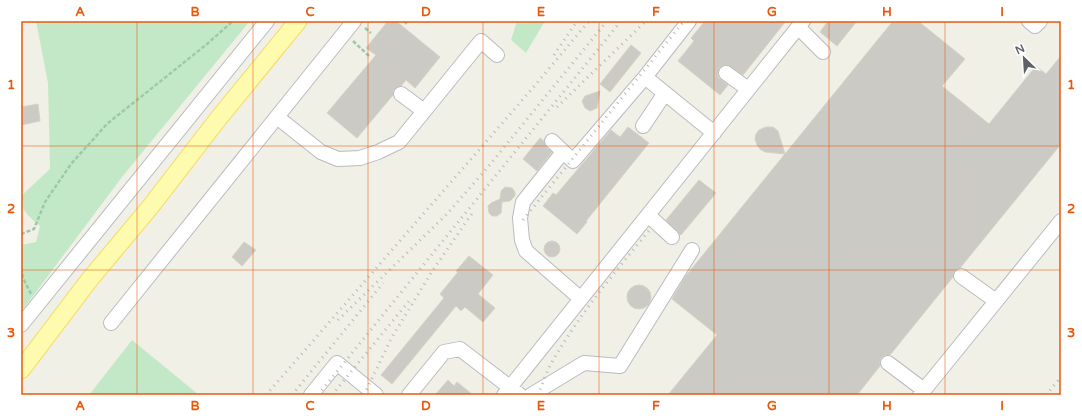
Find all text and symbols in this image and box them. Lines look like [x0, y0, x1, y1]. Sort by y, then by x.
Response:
text: A [75, 4, 85, 20]
text: B [190, 4, 200, 20]
text: C [305, 4, 315, 20]
text: D [421, 4, 431, 20]
text: E [537, 4, 545, 20]
text: F [652, 4, 660, 20]
text: G [767, 4, 777, 20]
text: H [882, 4, 892, 20]
text: I [1000, 4, 1004, 20]
north arrow [1004, 38, 1044, 78]
text: N [1013, 42, 1027, 57]
text: 1 [7, 77, 15, 93]
text: 1 [1067, 77, 1075, 93]
text: 2 [7, 201, 15, 217]
text: 2 [1067, 201, 1075, 217]
text: 3 [7, 325, 15, 341]
text: 3 [1067, 325, 1075, 341]
text: A [75, 398, 85, 414]
text: B [190, 398, 200, 414]
text: C [305, 398, 315, 414]
text: D [421, 398, 431, 414]
text: E [537, 398, 545, 414]
text: F [652, 398, 660, 414]
text: G [767, 398, 777, 414]
text: H [882, 398, 892, 414]
text: I [1000, 398, 1004, 414]

